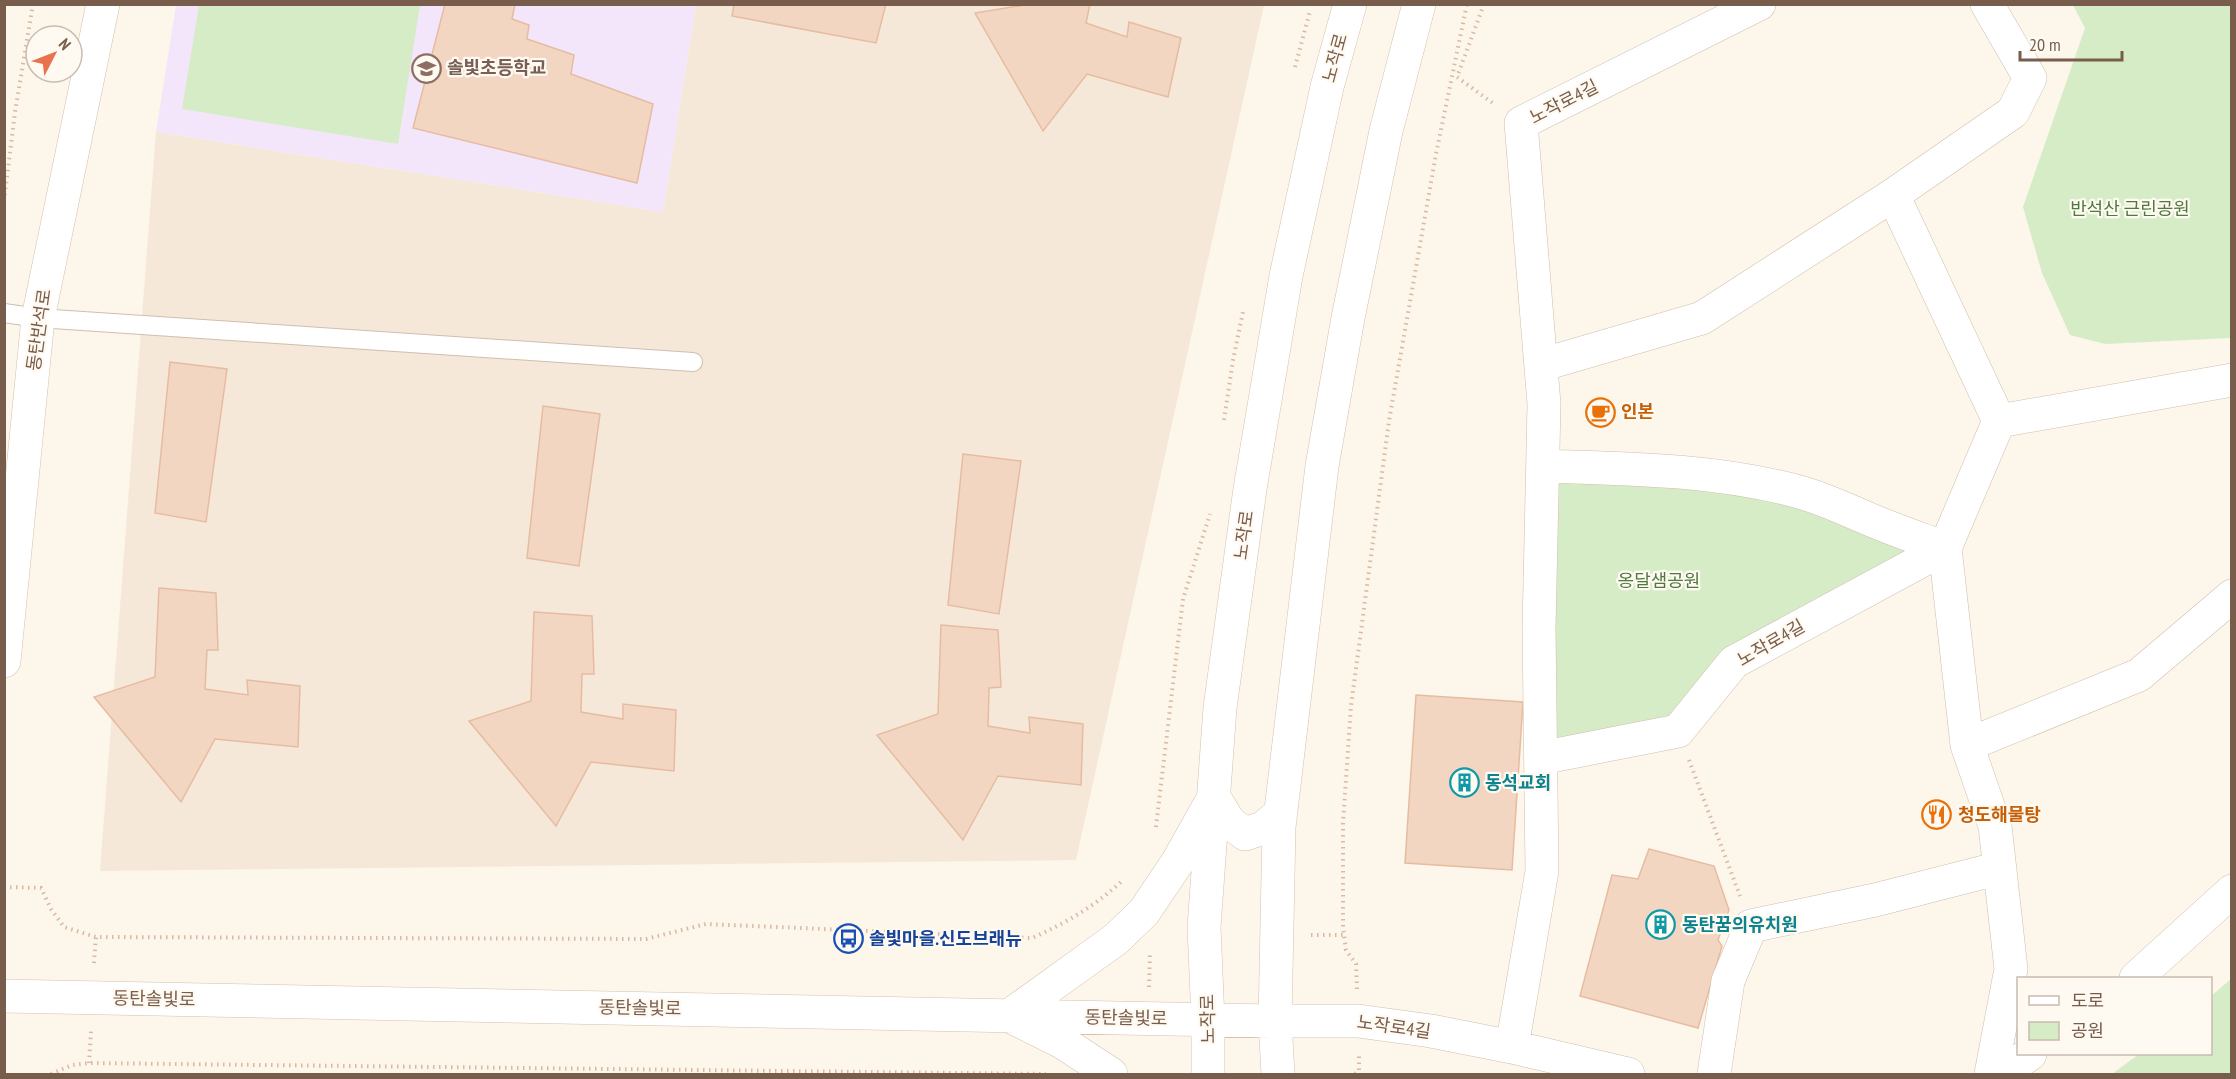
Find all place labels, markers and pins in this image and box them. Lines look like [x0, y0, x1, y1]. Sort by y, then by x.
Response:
school or university icon: 솔빛초등학교 [410, 52, 442, 84]
place label: 솔빛초등학교 [447, 56, 546, 79]
cafe icon: 인본 [1584, 396, 1616, 428]
place label: 인본 [1621, 400, 1654, 423]
building icon: 동석교회 [1448, 767, 1480, 799]
place label: 동석교회 [1485, 771, 1551, 794]
restaurant icon: 청도해물탕 [1921, 799, 1953, 831]
place label: 청도해물탕 [1958, 803, 2041, 826]
building icon: 동탄꿈의유치원 [1645, 909, 1677, 941]
place label: 동탄꿈의유치원 [1682, 913, 1798, 936]
bus stop icon: 솔빛마을.신도브래뉴 [832, 923, 864, 955]
place label: 솔빛마을.신도브래뉴 [869, 927, 1022, 950]

